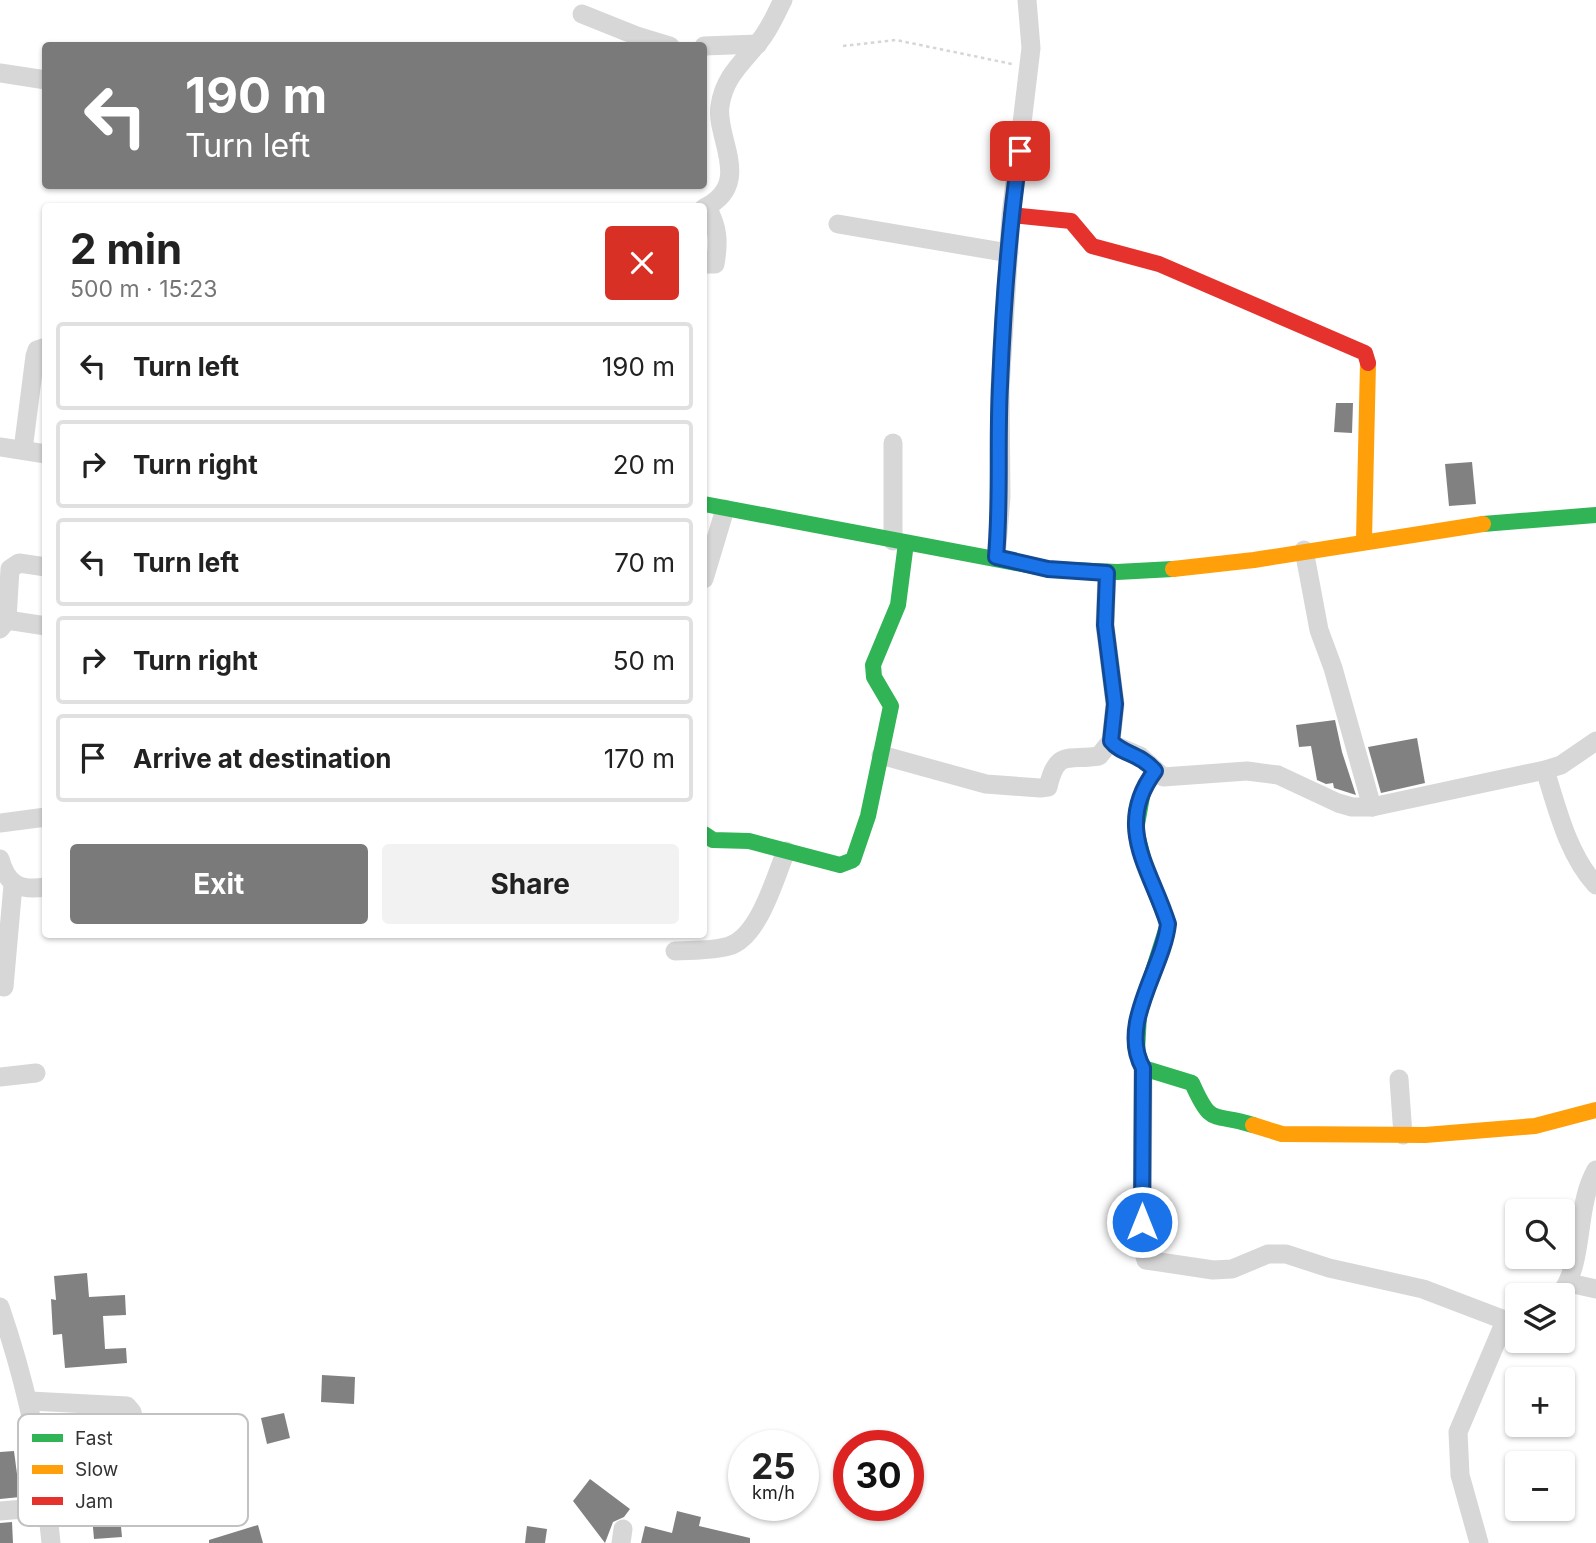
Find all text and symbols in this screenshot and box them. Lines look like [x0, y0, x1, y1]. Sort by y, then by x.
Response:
text: 190 m [185, 66, 327, 125]
icon: left [70, 70, 161, 161]
pin [990, 121, 1050, 181]
text: Turn left [185, 126, 310, 165]
icon: arrive [1001, 132, 1039, 170]
text: 2 min [70, 223, 182, 274]
button: close [605, 226, 679, 300]
text: 500 m · 15:23 [70, 275, 217, 303]
icon: left [74, 347, 112, 385]
text: Turn left [133, 351, 239, 382]
text: 190 m [602, 351, 675, 382]
icon: right [74, 445, 112, 483]
text: Turn right [133, 449, 258, 480]
text: 20 m [613, 449, 675, 480]
icon: left [74, 543, 112, 581]
text: Turn left [133, 547, 239, 578]
text: 70 m [614, 547, 675, 578]
icon: right [74, 641, 112, 679]
text: Turn right [133, 645, 258, 676]
text: 50 m [613, 645, 675, 676]
icon: arrive [74, 739, 112, 777]
text: Arrive at destination [133, 743, 392, 774]
text: 170 m [604, 743, 675, 774]
button: Exit [70, 844, 368, 924]
button: Share [382, 844, 679, 924]
position arrow [1105, 1185, 1179, 1259]
map controls [1505, 1199, 1575, 1521]
button: search [1505, 1199, 1575, 1269]
button: layers [1505, 1283, 1575, 1353]
button: + [1505, 1367, 1575, 1437]
legend [18, 1414, 248, 1526]
text: Fast [75, 1427, 113, 1450]
speed limit sign: 30 [833, 1430, 924, 1521]
text: 25 [751, 1445, 796, 1487]
button: − [1505, 1451, 1575, 1521]
text: Slow [75, 1458, 118, 1481]
text: km/h [752, 1482, 795, 1503]
text: Jam [75, 1490, 113, 1513]

